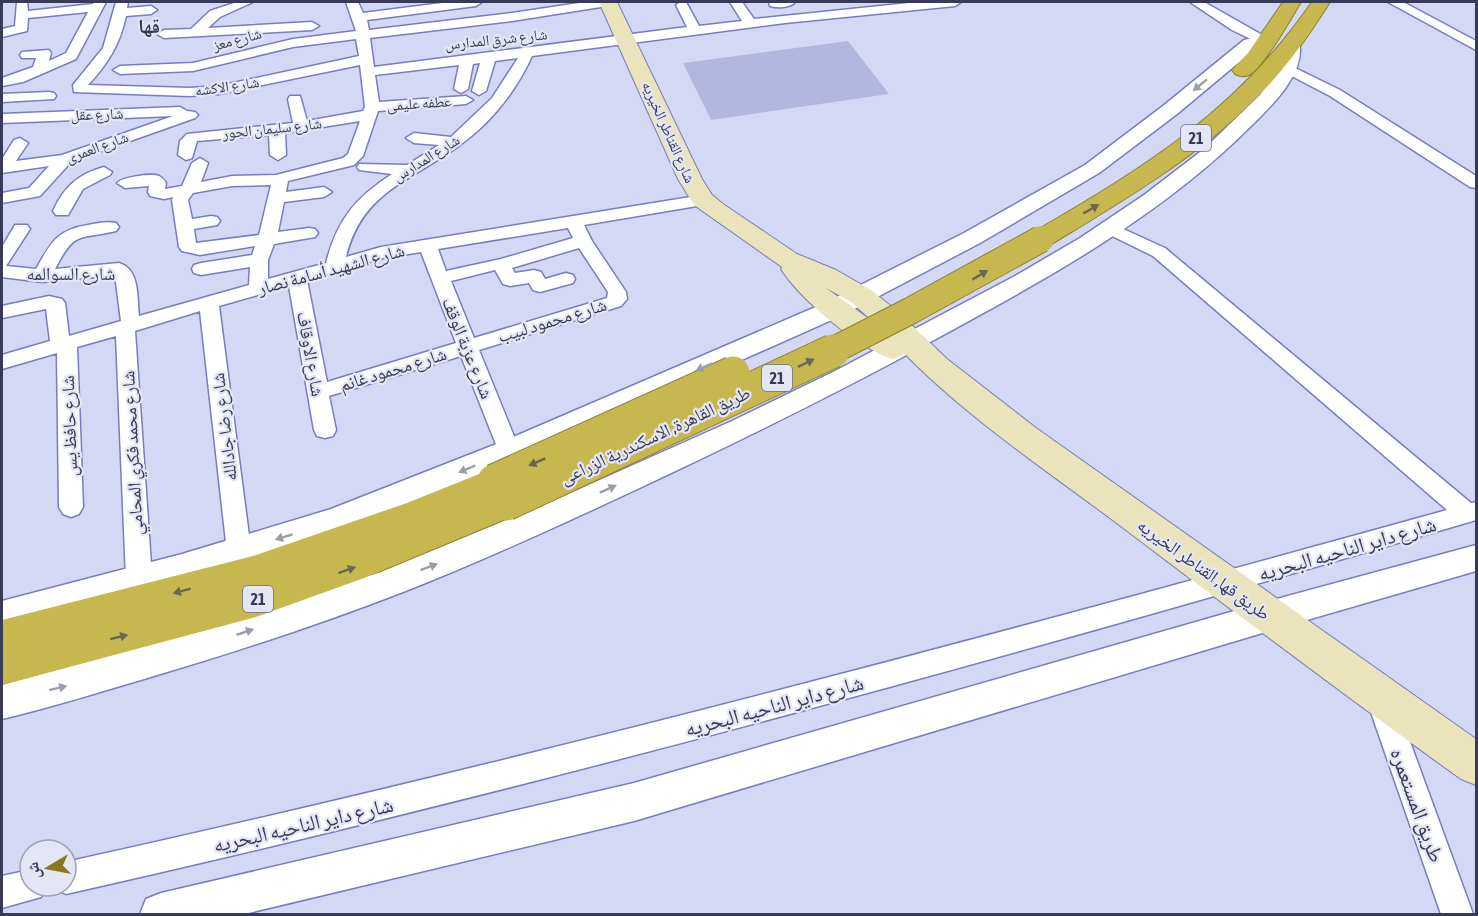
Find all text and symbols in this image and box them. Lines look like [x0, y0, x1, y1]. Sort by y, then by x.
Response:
district label: قها [138, 14, 160, 37]
street label: شارع معز [210, 24, 264, 56]
street label: شارع شرق المدارس [444, 25, 548, 55]
street label: شارع الاكشه [194, 73, 261, 101]
street label: شارع القناطر الخيريه [637, 79, 699, 186]
one-way arrow [1192, 79, 1208, 92]
street label: عطفه عليمى [386, 92, 452, 116]
street label: شارع عقل [70, 105, 124, 125]
street label: شارع سليمان الحور [220, 114, 323, 144]
road number: 21 [1181, 125, 1211, 151]
street label: شارع العمرى [64, 128, 131, 168]
street label: شارع المدارس [390, 131, 464, 187]
one-way arrow [1083, 204, 1100, 214]
street label: شارع الشهيد أسامة نصار [254, 239, 407, 300]
street label: شارع السوالمه [27, 263, 115, 285]
one-way arrow [972, 269, 988, 280]
street label: شارع محمود لبيب [495, 293, 609, 348]
street label: شارع عزبة الوقف [437, 294, 498, 402]
street label: شارع الاوقاف [292, 310, 329, 398]
street label: شارع محمود غانم [337, 343, 450, 397]
one-way arrow [798, 359, 815, 368]
one-way arrow [694, 362, 712, 372]
road number: 21 [762, 365, 792, 391]
street label: شارع محمد فكري المحامي [117, 370, 151, 536]
street label: شارع رضا جادالله [207, 372, 242, 482]
street label: شارع حافظ يس [57, 375, 82, 477]
street label: طريق القاهرة, الاسكندرية الزراعى [556, 382, 754, 489]
one-way arrow [528, 457, 545, 466]
one-way arrow [457, 464, 475, 474]
one-way arrow [599, 484, 617, 494]
street label: شارع داير الناحيه البحريه [1255, 511, 1439, 587]
street label: طريق قها, القناطر الخيريه [1133, 514, 1274, 625]
one-way arrow [275, 533, 293, 542]
one-way arrow [420, 562, 438, 572]
one-way arrow [338, 565, 356, 575]
road number: 21 [243, 586, 273, 612]
one-way arrow [173, 587, 191, 597]
one-way arrow [236, 627, 254, 637]
one-way arrow [110, 632, 129, 642]
street label: شارع داير الناحيه البحريه [682, 670, 866, 742]
one-way arrow [49, 682, 67, 692]
street label: طريق المستعمره [1384, 745, 1450, 866]
street label: شارع داير الناحيه البحريه [211, 792, 396, 858]
north arrow [18, 838, 78, 898]
text: ش [23, 860, 45, 881]

